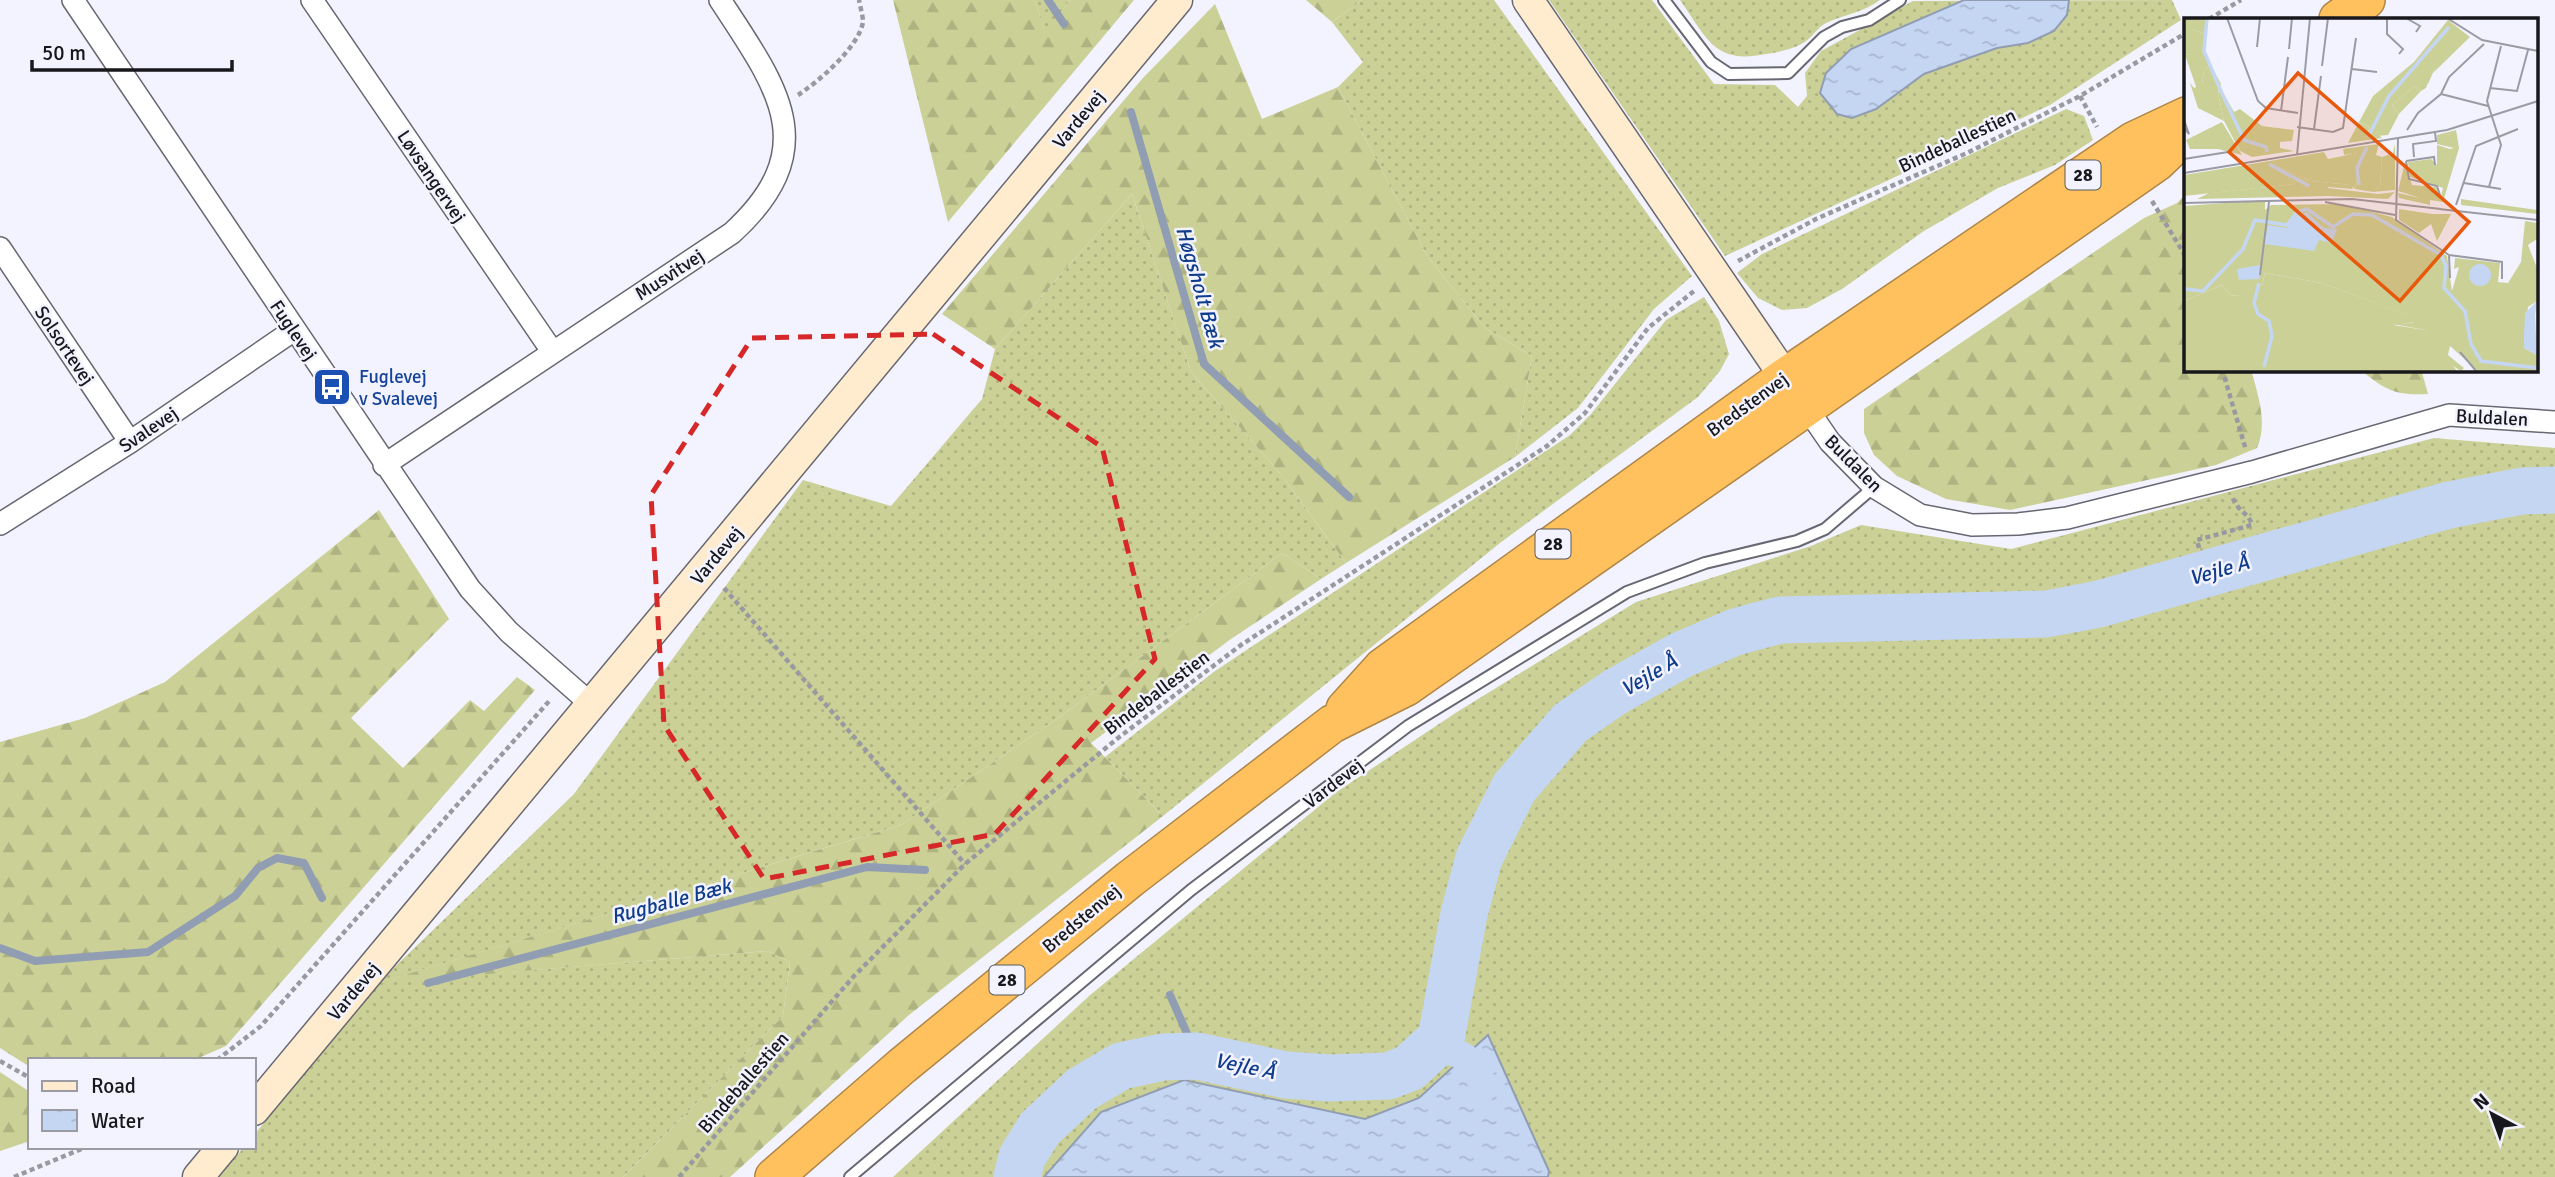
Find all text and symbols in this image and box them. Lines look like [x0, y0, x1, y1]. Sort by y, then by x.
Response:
inset map [2184, 18, 2538, 371]
scale bar [32, 28, 231, 72]
text: 50 m [42, 40, 86, 66]
street label: Vardevej [1047, 85, 1110, 154]
street label: Bindeballestien [1895, 103, 2020, 179]
street label: Løvsangervej [391, 126, 471, 227]
road number: 28 [2066, 160, 2100, 190]
water label: Høgsholt Bæk [1170, 223, 1230, 353]
street label: Musvitvej [630, 244, 709, 306]
street label: Fuglevej [264, 296, 322, 365]
street label: Solsortevej [29, 301, 99, 390]
place label: Fuglevej v Svalevej [359, 365, 438, 411]
bus stop icon: Fuglevej v Svalevej [311, 366, 353, 408]
street label: Bredstenvej [1702, 367, 1793, 442]
street label: Svalevej [114, 401, 183, 458]
street label: Buldalen [2455, 404, 2529, 432]
street label: Buldalen [1819, 430, 1887, 498]
street label: Vardevej [685, 521, 748, 590]
road number: 28 [1536, 530, 1570, 558]
water label: Vejle Å [2186, 549, 2253, 591]
street label: Bindeballestien [1099, 645, 1214, 740]
water label: Vejle Å [1616, 647, 1683, 702]
street label: Vardevej [1299, 753, 1368, 814]
water label: Rugballe Bæk [608, 872, 736, 929]
street label: Bredstenvej [1038, 879, 1126, 958]
street label: Vardevej [322, 957, 385, 1026]
road number: 28 [990, 965, 1024, 995]
street label: Bindeballestien [693, 1027, 794, 1138]
water label: Vejle Å [1212, 1047, 1279, 1085]
legend [28, 1058, 256, 1149]
text: Road [91, 1073, 136, 1099]
north arrow [2457, 1079, 2527, 1149]
text: N [2469, 1089, 2494, 1115]
text: Water [91, 1108, 144, 1134]

